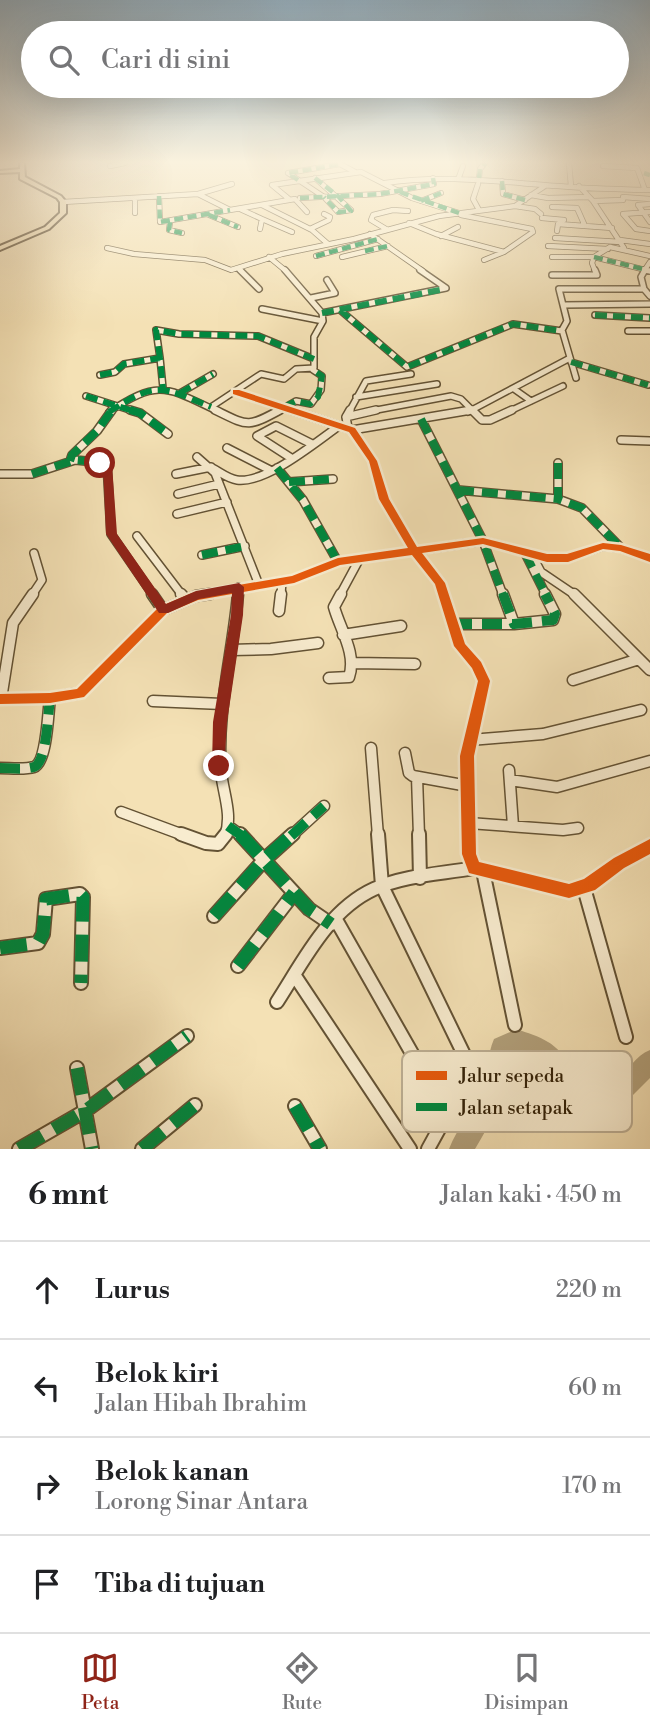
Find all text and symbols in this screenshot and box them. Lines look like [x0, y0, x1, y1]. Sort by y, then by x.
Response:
search box [21, 21, 629, 98]
icon: search [45, 41, 83, 79]
text: Cari di sini [101, 44, 230, 76]
route start [84, 447, 115, 478]
route end [203, 750, 234, 781]
legend [402, 1051, 632, 1132]
text: Jalur sepeda [458, 1064, 565, 1088]
text: Jalan setapak [458, 1096, 573, 1120]
text: 6 mnt [28, 1176, 108, 1214]
text: Jalan kaki · 450 m [440, 1181, 622, 1209]
icon: ahead [28, 1271, 66, 1309]
text: Lurus [95, 1274, 170, 1306]
text: 220 m [556, 1276, 622, 1304]
text: Belok kiri [95, 1358, 219, 1390]
icon: left [28, 1369, 66, 1407]
text: 60 m [568, 1374, 622, 1402]
text: Jalan Hibah Ibrahim [95, 1390, 307, 1418]
text: Belok kanan [95, 1456, 249, 1488]
icon: right [28, 1467, 66, 1505]
text: 170 m [562, 1472, 622, 1500]
text: Lorong Sinar Antara [95, 1488, 308, 1516]
icon: arrive [28, 1565, 66, 1603]
text: Tiba di tujuan [95, 1568, 265, 1600]
tab: Peta [81, 1649, 119, 1715]
tab: Rute [282, 1649, 322, 1715]
tab: Disimpan [485, 1649, 569, 1715]

